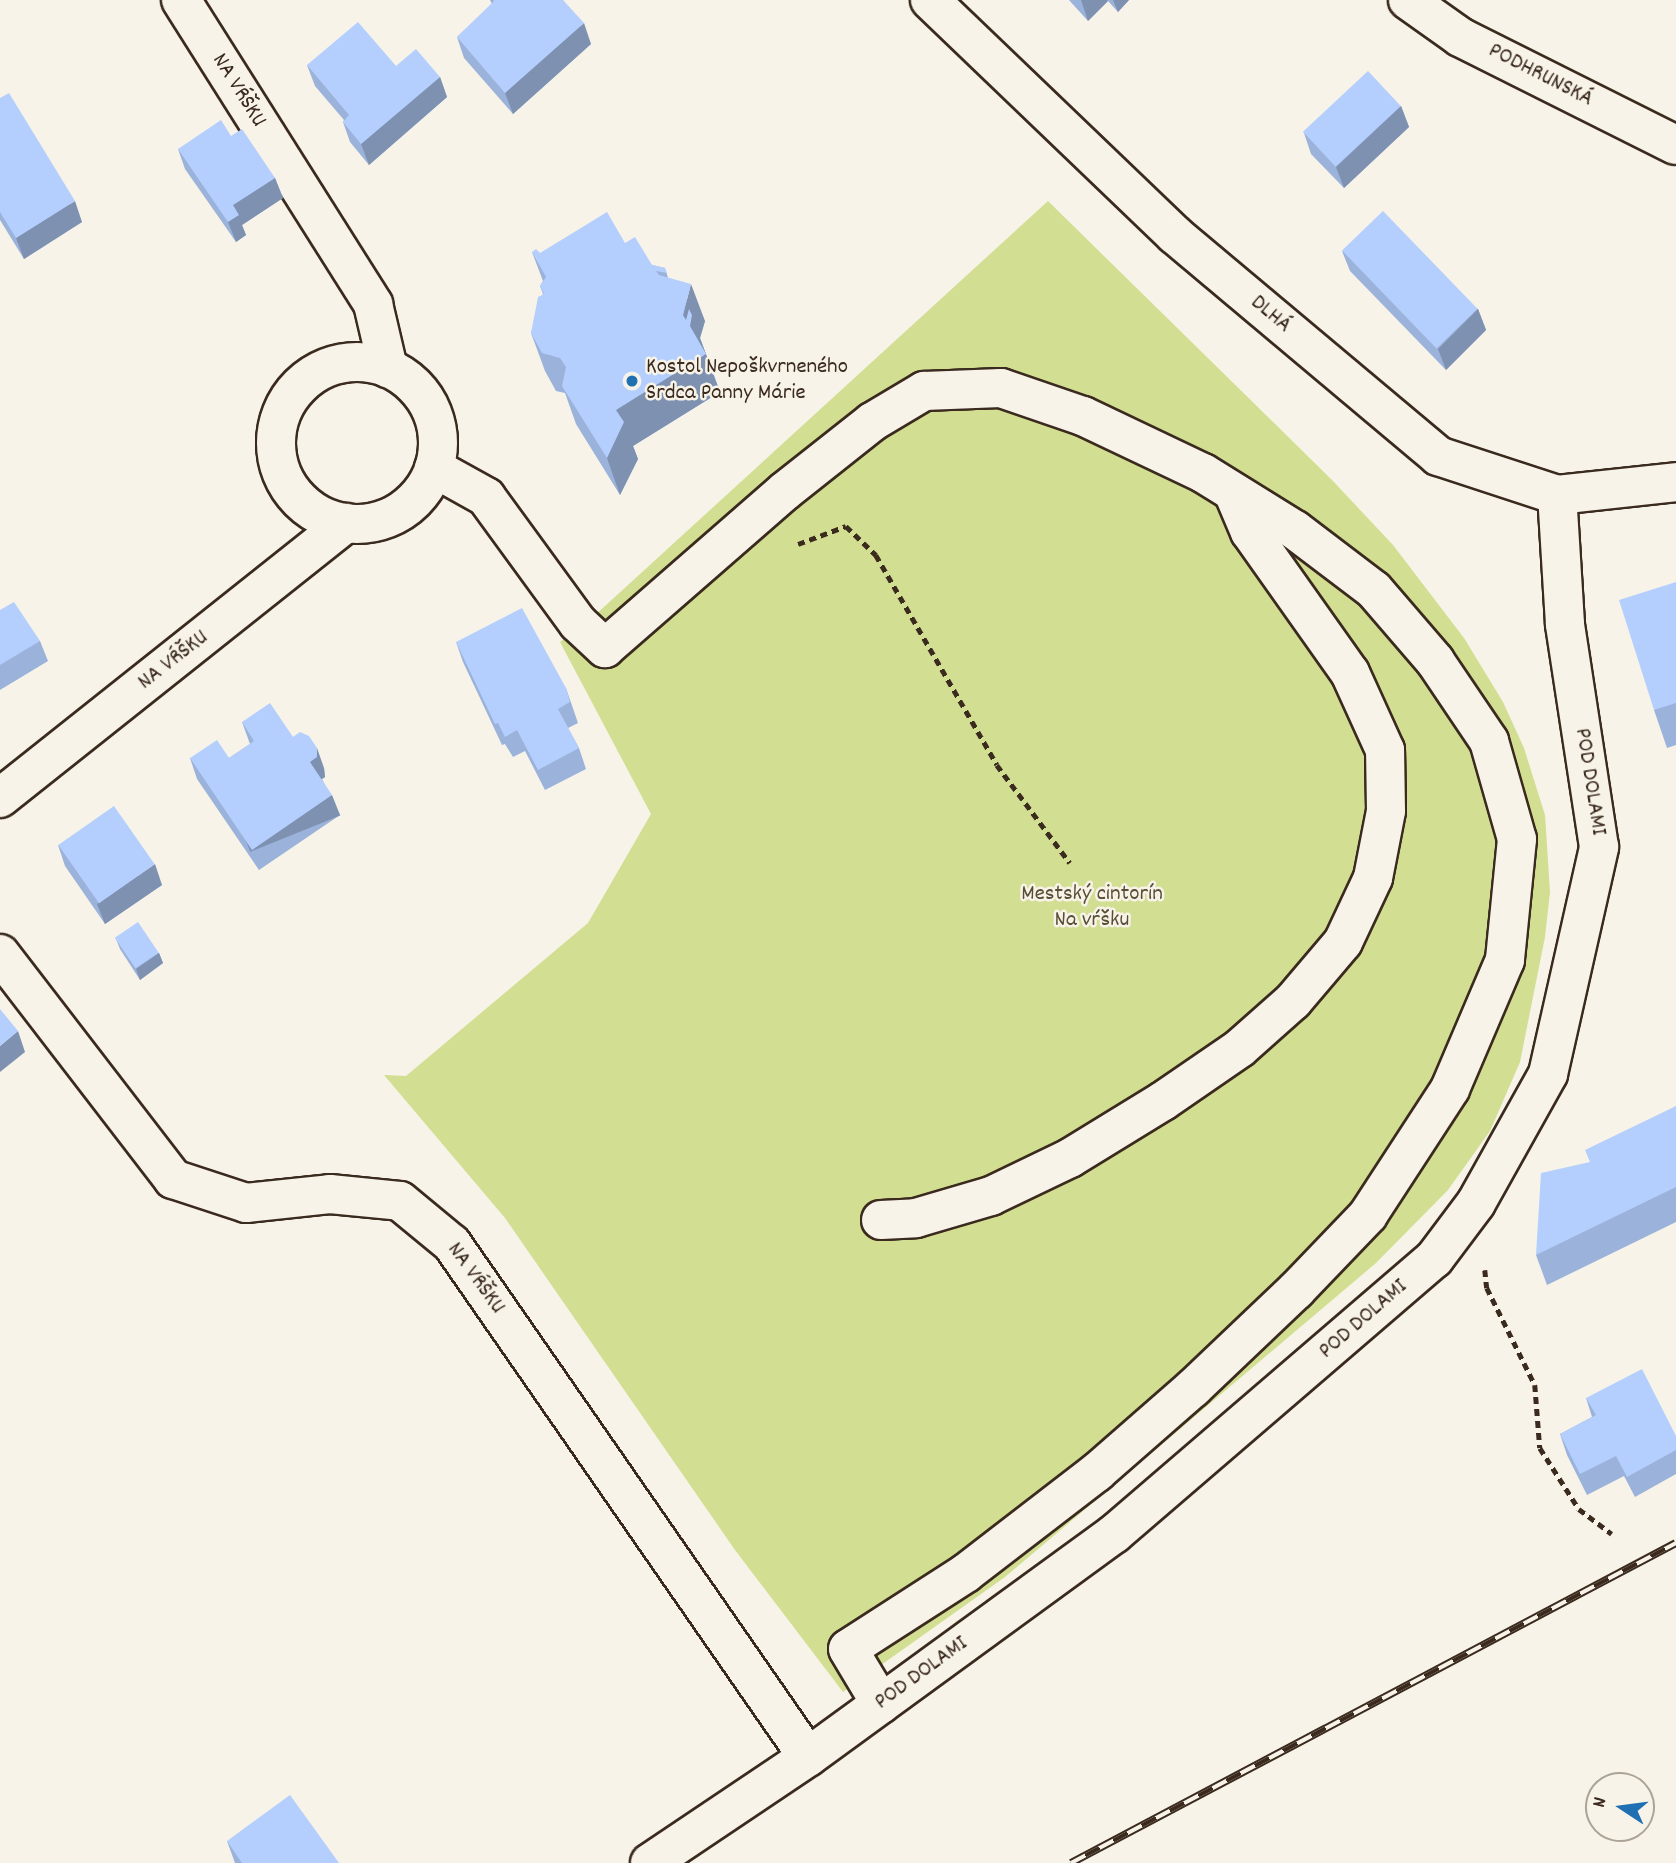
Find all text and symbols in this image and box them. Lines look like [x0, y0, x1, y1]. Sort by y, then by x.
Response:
street label: PODHRUNSKÁ [1483, 38, 1597, 114]
street label: NA VŔŠKU [205, 49, 271, 133]
street label: DLHÁ [1244, 290, 1296, 340]
place label: Kostol Nepoškvrneného Srdca Panny Márie [646, 354, 848, 408]
marker: Kostol Nepoškvrneného Srdca Panny Márie [624, 373, 640, 389]
street label: NA VŔŠKU [133, 625, 215, 697]
street label: POD DOLAMI [1567, 726, 1611, 838]
park label: Mestský cintorín Na vŕšku [1021, 881, 1163, 935]
street label: NA VŔŠKU [440, 1238, 510, 1320]
street label: POD DOLAMI [1314, 1274, 1414, 1366]
street label: POD DOLAMI [870, 1631, 974, 1717]
north arrow [1585, 1772, 1655, 1842]
text: N [1587, 1795, 1615, 1810]

